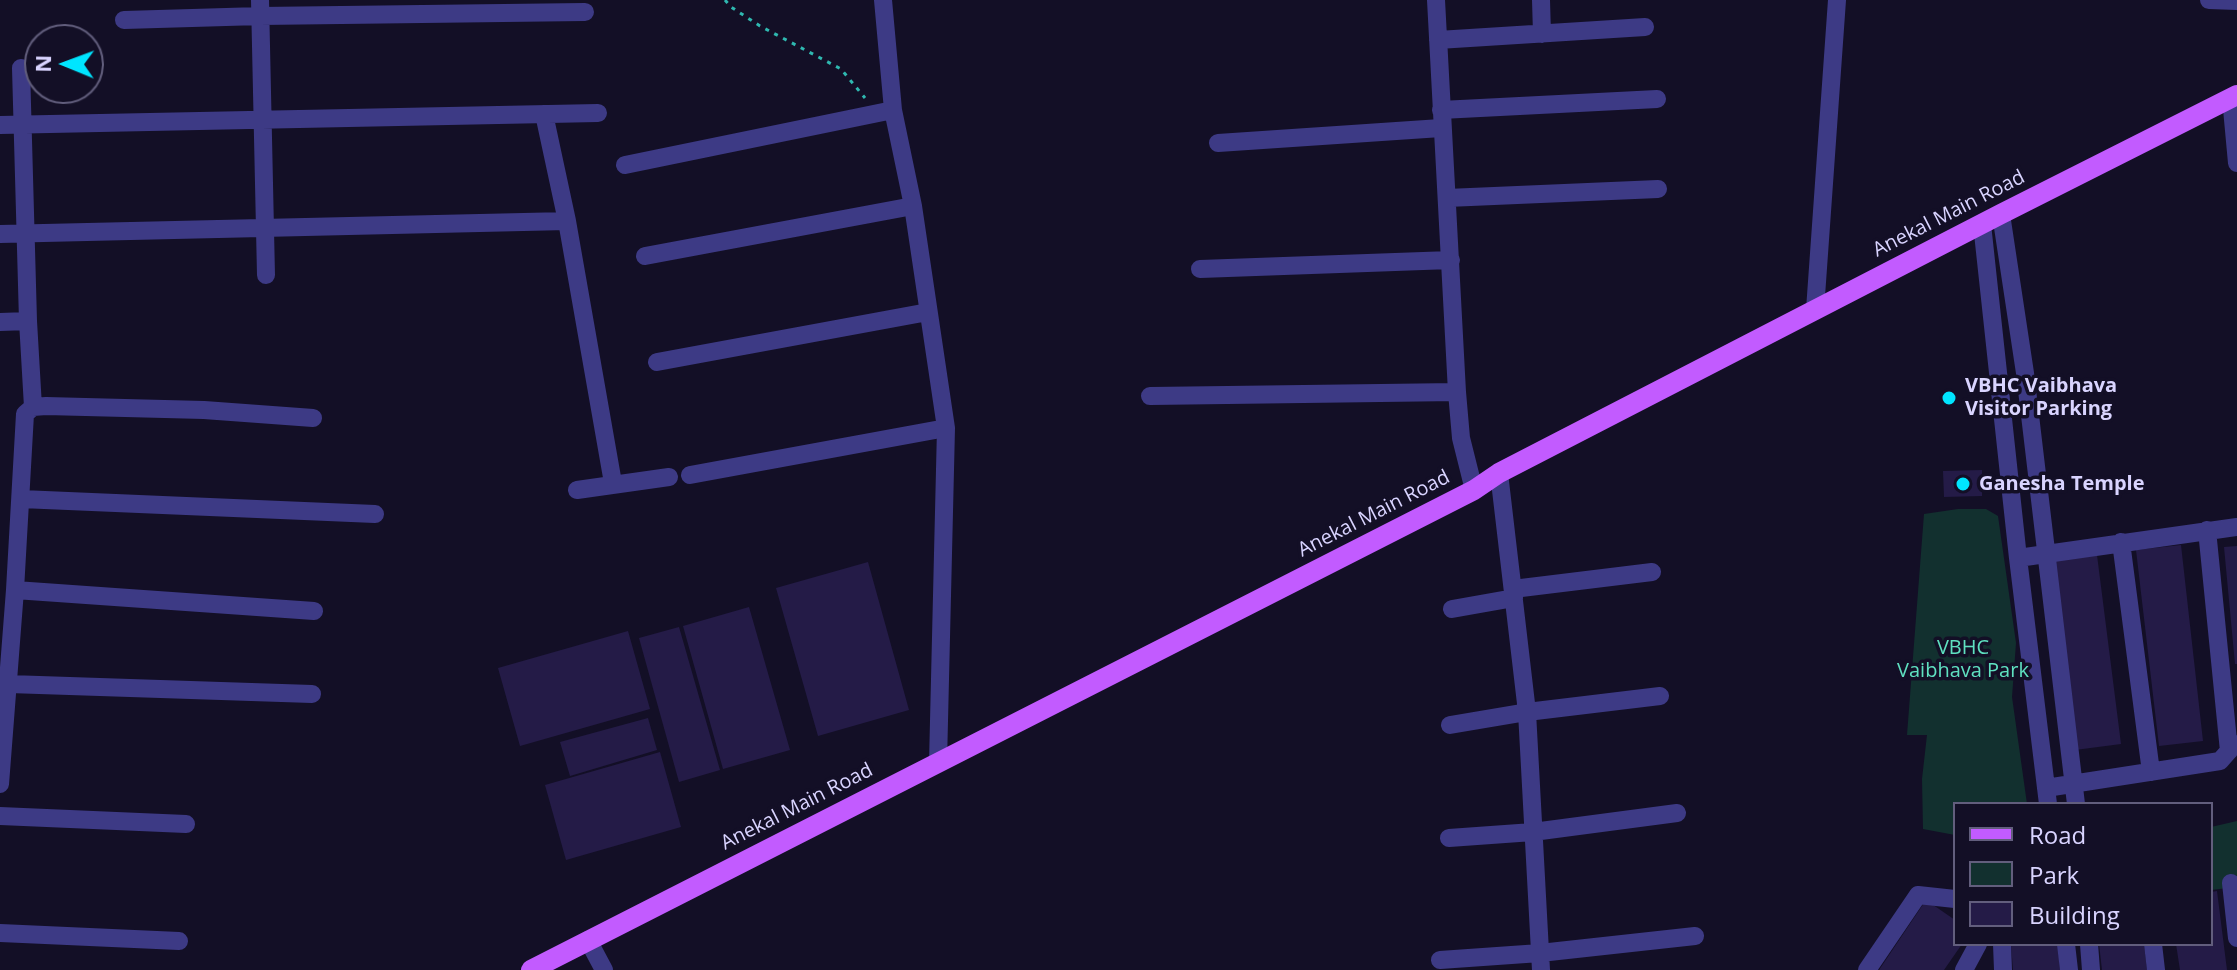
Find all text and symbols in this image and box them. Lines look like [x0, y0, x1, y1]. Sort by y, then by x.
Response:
north arrow [24, 24, 104, 104]
text: N [27, 54, 57, 73]
street label: Anekal Main Road [1869, 165, 2029, 263]
place label: VBHC Vaibhava Visitor Parking [1965, 374, 2117, 421]
marker: VBHC Vaibhava Visitor Parking [1940, 389, 1958, 407]
street label: Anekal Main Road [1294, 465, 1454, 563]
place label: Ganesha Temple [1979, 472, 2144, 496]
marker: Ganesha Temple [1954, 475, 1972, 493]
park label: VBHC Vaibhava Park [1897, 636, 2029, 683]
street label: Anekal Main Road [717, 758, 877, 856]
legend [1953, 802, 2213, 946]
text: Road [2029, 818, 2086, 851]
text: Park [2029, 858, 2079, 891]
text: Building [2029, 898, 2120, 931]

